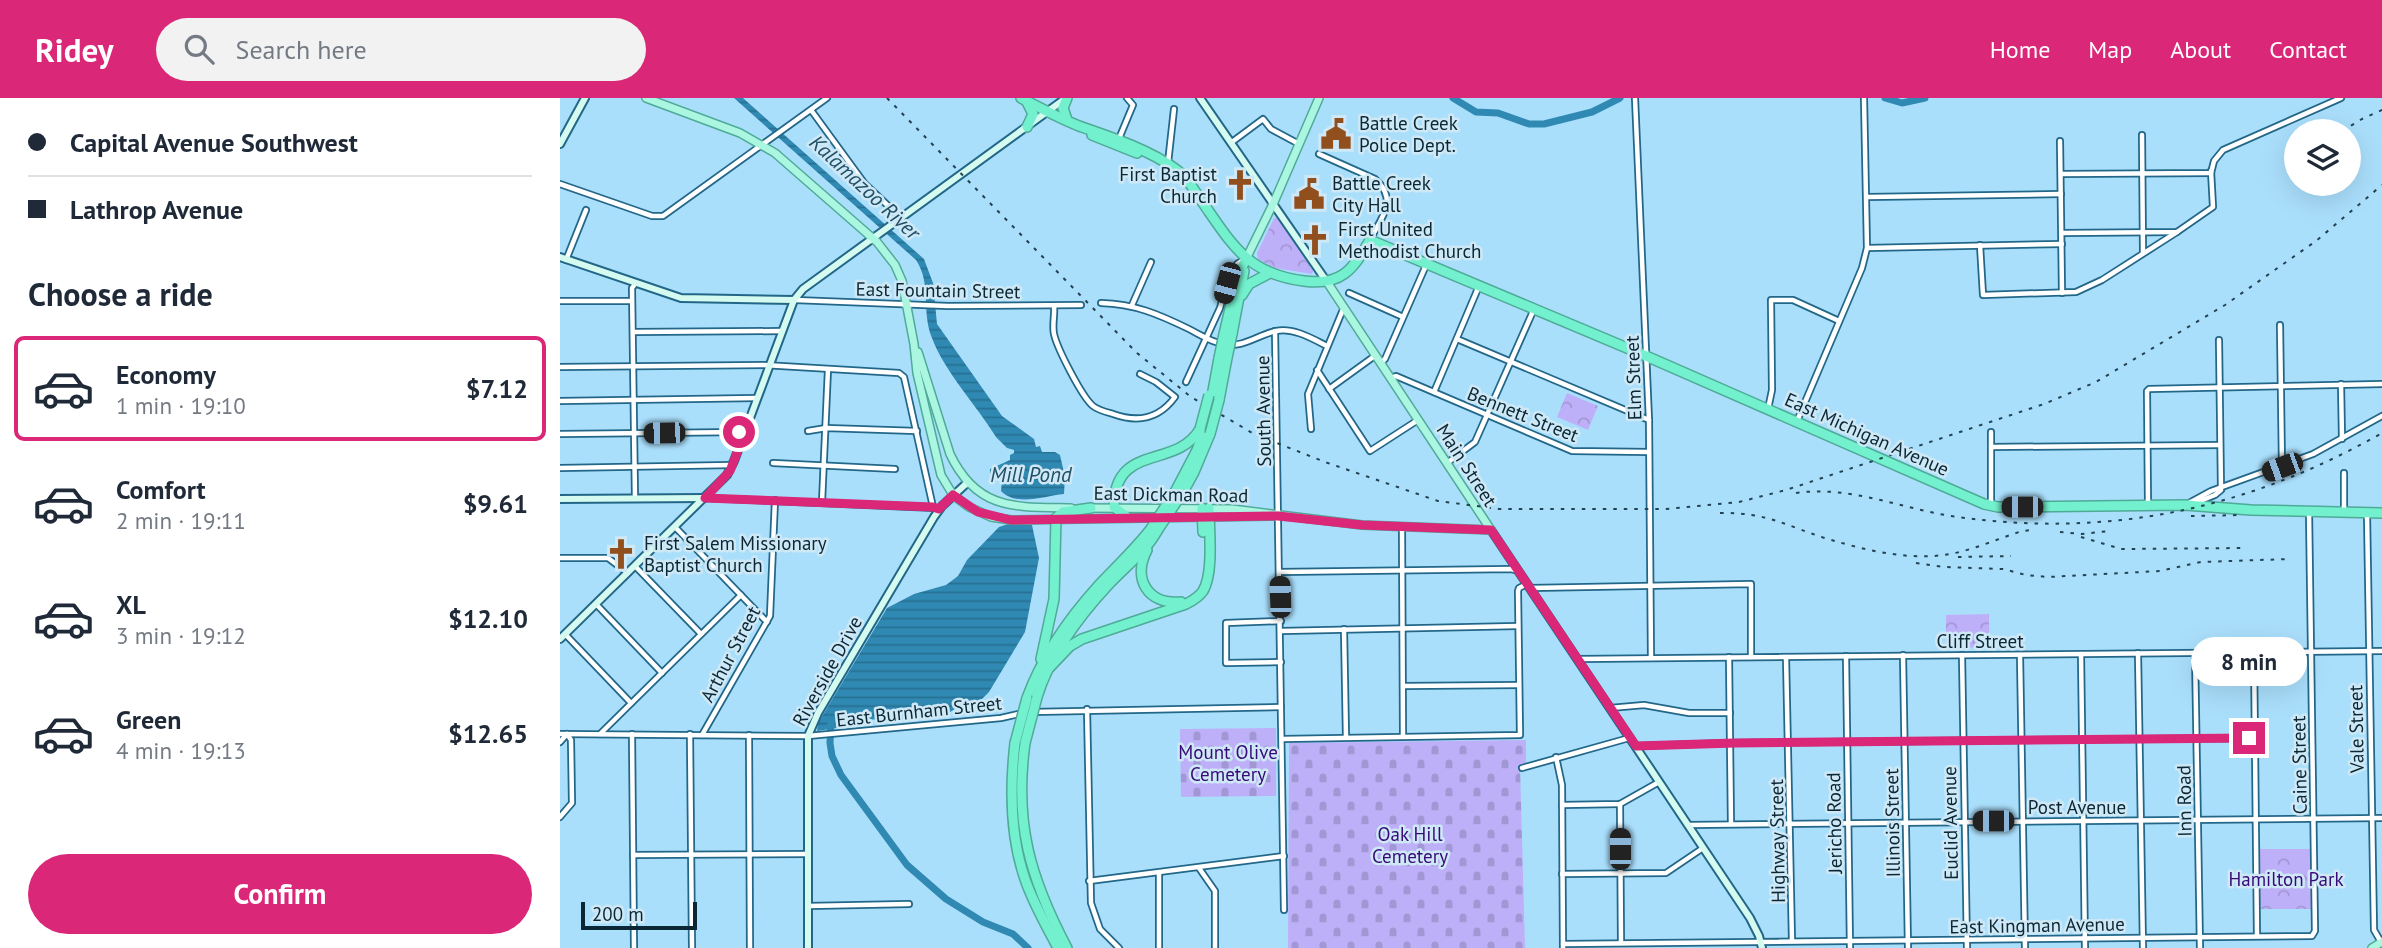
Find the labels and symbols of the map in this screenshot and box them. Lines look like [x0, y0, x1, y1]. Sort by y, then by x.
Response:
place label: Battle Creek Police Dept. [1359, 111, 1458, 157]
public building icon: Battle Creek Police Dept. [1319, 117, 1353, 151]
water label: Kalamazoo River [804, 129, 928, 247]
place label: First Baptist Church [1119, 162, 1218, 208]
church icon: First Baptist Church [1223, 168, 1257, 202]
place label: Battle Creek City Hall [1332, 171, 1431, 217]
public building icon: Battle Creek City Hall [1292, 177, 1326, 211]
place label: First United Methodist Church [1338, 217, 1481, 263]
church icon: First United Methodist Church [1298, 223, 1332, 257]
car [1212, 260, 1243, 306]
street label: East Fountain Street [855, 277, 1021, 303]
street label: Elm Street [1620, 335, 1646, 421]
street label: South Avenue [1250, 355, 1276, 467]
street label: Bennett Street [1464, 381, 1583, 447]
street label: East Michigan Avenue [1781, 387, 1953, 481]
route start [723, 416, 755, 448]
street label: Main Street [1431, 419, 1503, 511]
car [643, 422, 686, 444]
car [2259, 450, 2306, 484]
water label: Mill Pond [990, 461, 1073, 488]
street label: East Dickman Road [1093, 481, 1249, 507]
car [2002, 497, 2044, 518]
place label: First Salem Missionary Baptist Church [644, 531, 827, 577]
church icon: First Salem Missionary Baptist Church [604, 537, 638, 571]
car [1269, 576, 1292, 618]
street label: Arthur Street [695, 601, 766, 706]
street label: Riverside Drive [787, 612, 867, 730]
street label: Cliff Street [1936, 629, 2024, 653]
callout: 8 min [2191, 636, 2307, 686]
street label: Vale Street [2343, 684, 2369, 774]
street label: East Burnham Street [835, 690, 1003, 732]
street label: Caine Street [2286, 715, 2312, 815]
route end [2233, 722, 2265, 754]
park label: Mount Olive Cemetery [1178, 740, 1278, 786]
street label: Inn Road [2171, 765, 2197, 837]
street label: Euclid Avenue [1937, 766, 1963, 880]
street label: Illinois Street [1879, 768, 1905, 878]
street label: Jericho Road [1821, 772, 1847, 875]
street label: Highway Street [1764, 778, 1790, 903]
street label: Post Avenue [2028, 795, 2126, 819]
car [1973, 811, 2015, 832]
park label: Oak Hill Cemetery [1372, 822, 1448, 868]
car [1610, 828, 1631, 870]
park label: Hamilton Park [2228, 867, 2344, 891]
scale bar [581, 899, 696, 931]
street label: East Kingman Avenue [1949, 911, 2125, 939]

